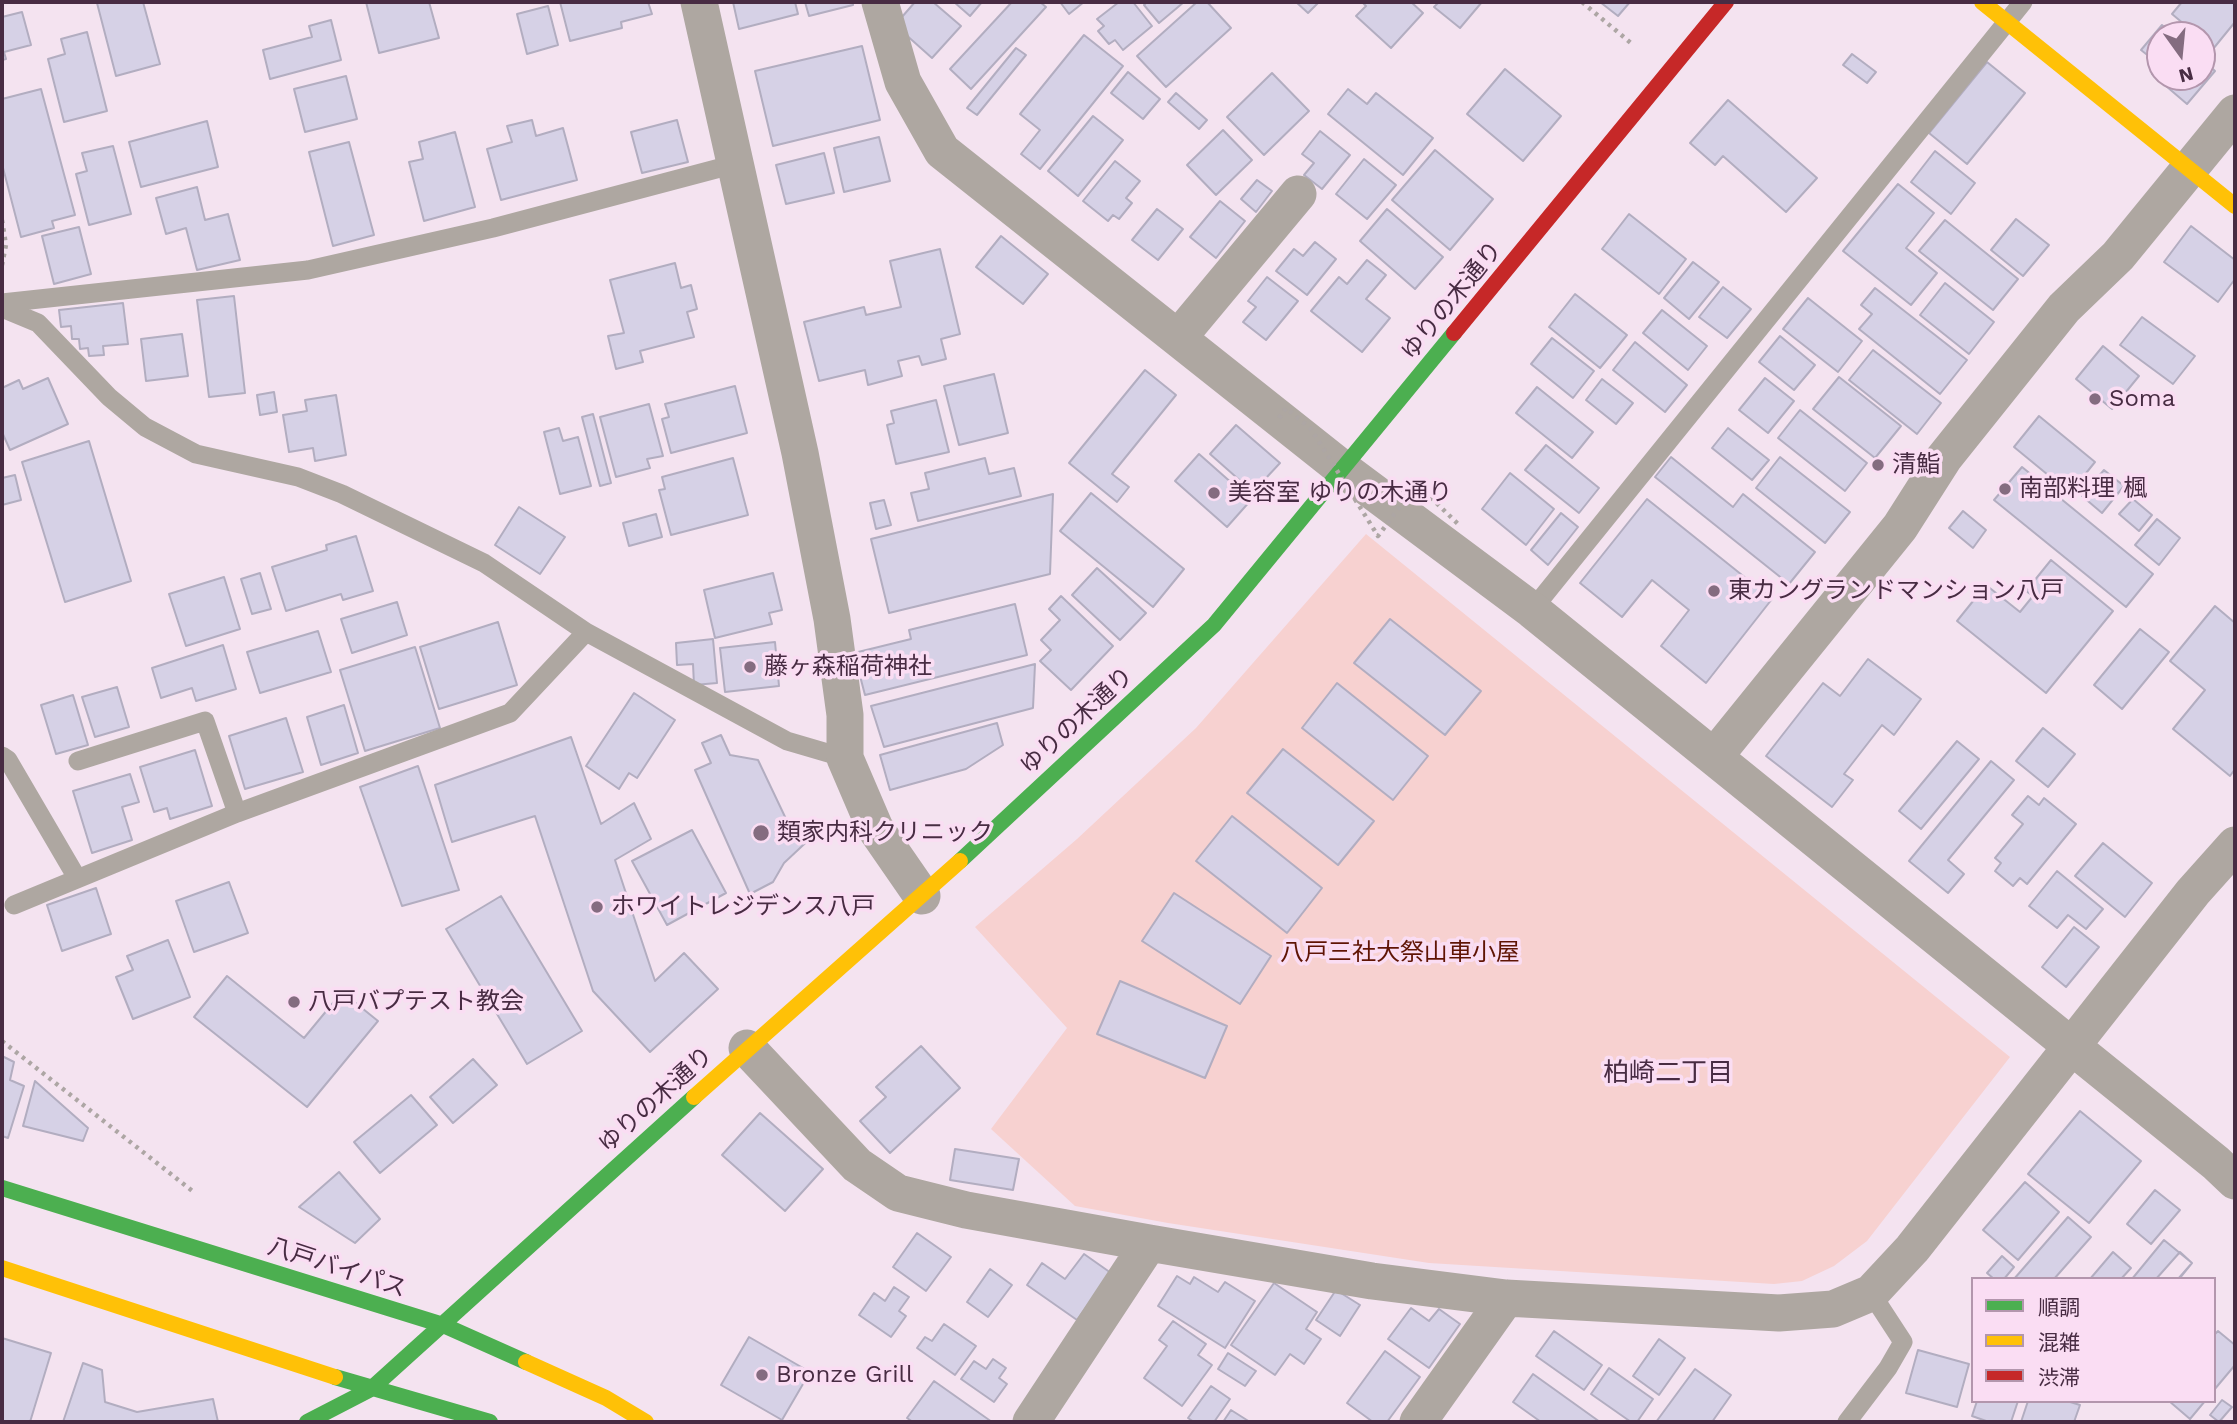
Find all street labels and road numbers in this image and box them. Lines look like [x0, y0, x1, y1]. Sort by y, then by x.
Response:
street label: ゆりの木通り [1395, 236, 1509, 366]
street label: ゆりの木通り [1015, 661, 1139, 781]
street label: ゆりの木通り [593, 1041, 719, 1159]
street label: 八戸バイパス [264, 1232, 410, 1304]

